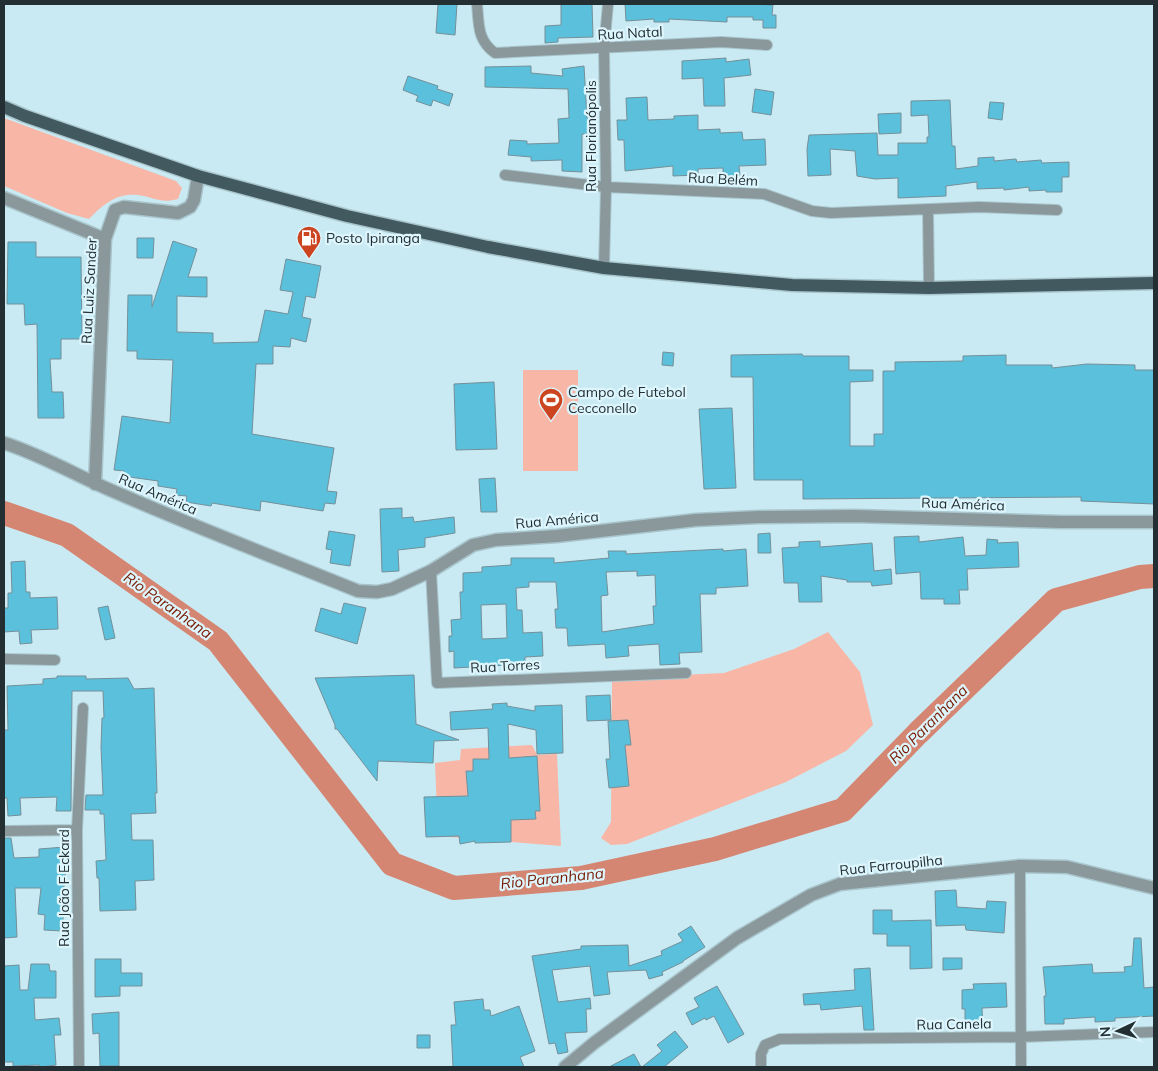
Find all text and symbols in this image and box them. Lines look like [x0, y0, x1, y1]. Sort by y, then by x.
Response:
street label: Rua Natal [597, 22, 663, 44]
street label: Rua Florianópolis [582, 80, 600, 192]
street label: Rua Belém [687, 168, 759, 190]
fuel station icon: Posto Ipiranga [296, 225, 322, 259]
place label: Posto Ipiranga [326, 229, 420, 247]
street label: Rua Luiz Sander [77, 237, 101, 344]
place label: Campo de Futebol Cecconello [568, 383, 686, 417]
sports icon: Campo de Futebol Cecconello [538, 387, 564, 421]
street label: Rua América [116, 469, 200, 519]
street label: Rua América [921, 494, 1005, 514]
street label: Rua América [515, 507, 599, 533]
water label: Rio Paranhana [120, 568, 216, 642]
street label: Rua Torres [470, 655, 540, 677]
water label: Rio Paranhana [885, 681, 971, 767]
street label: Rua João F Eckard [55, 829, 73, 947]
street label: Rua Farroupilha [839, 851, 943, 879]
water label: Rio Paranhana [500, 863, 604, 893]
north arrow [1093, 1006, 1143, 1056]
street label: Rua Canela [916, 1014, 992, 1034]
text: N [1096, 1026, 1114, 1038]

